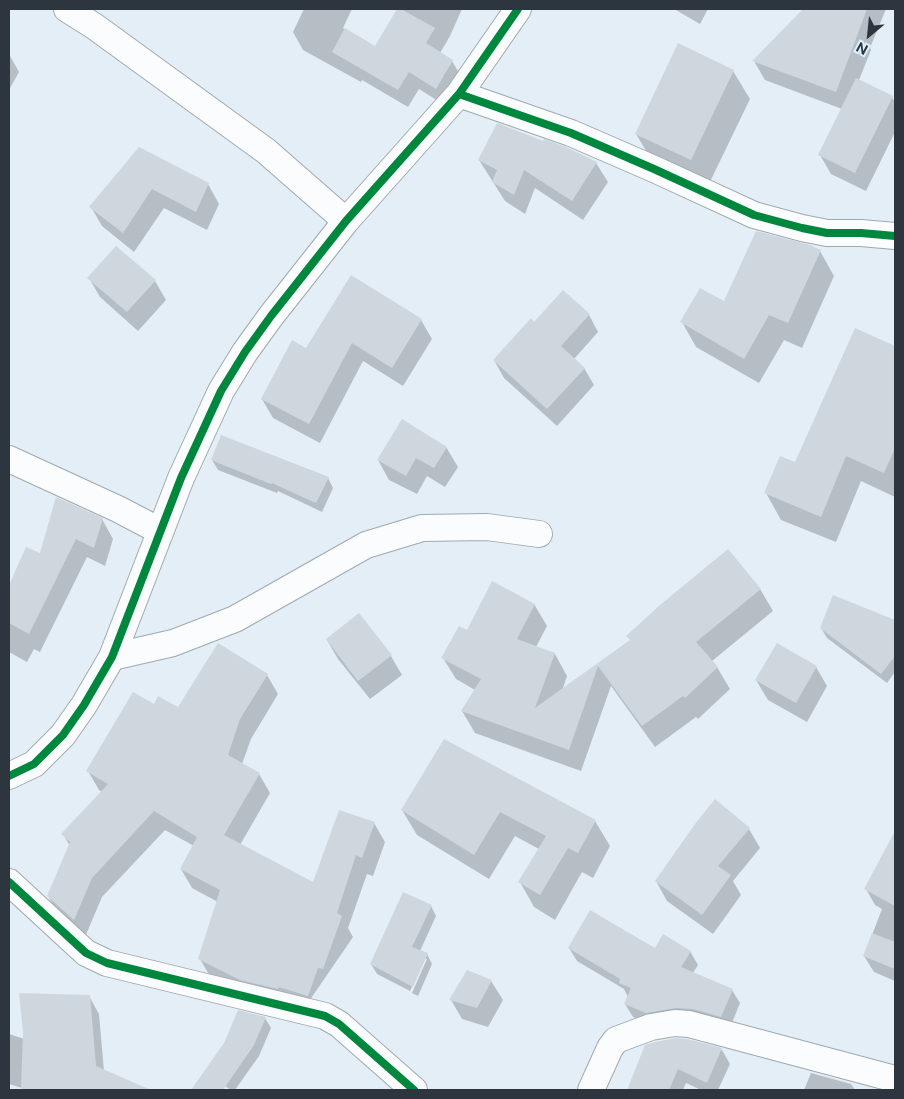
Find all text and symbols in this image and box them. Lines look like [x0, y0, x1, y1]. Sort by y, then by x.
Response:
north arrow [844, 10, 894, 60]
text: N [853, 39, 871, 58]

